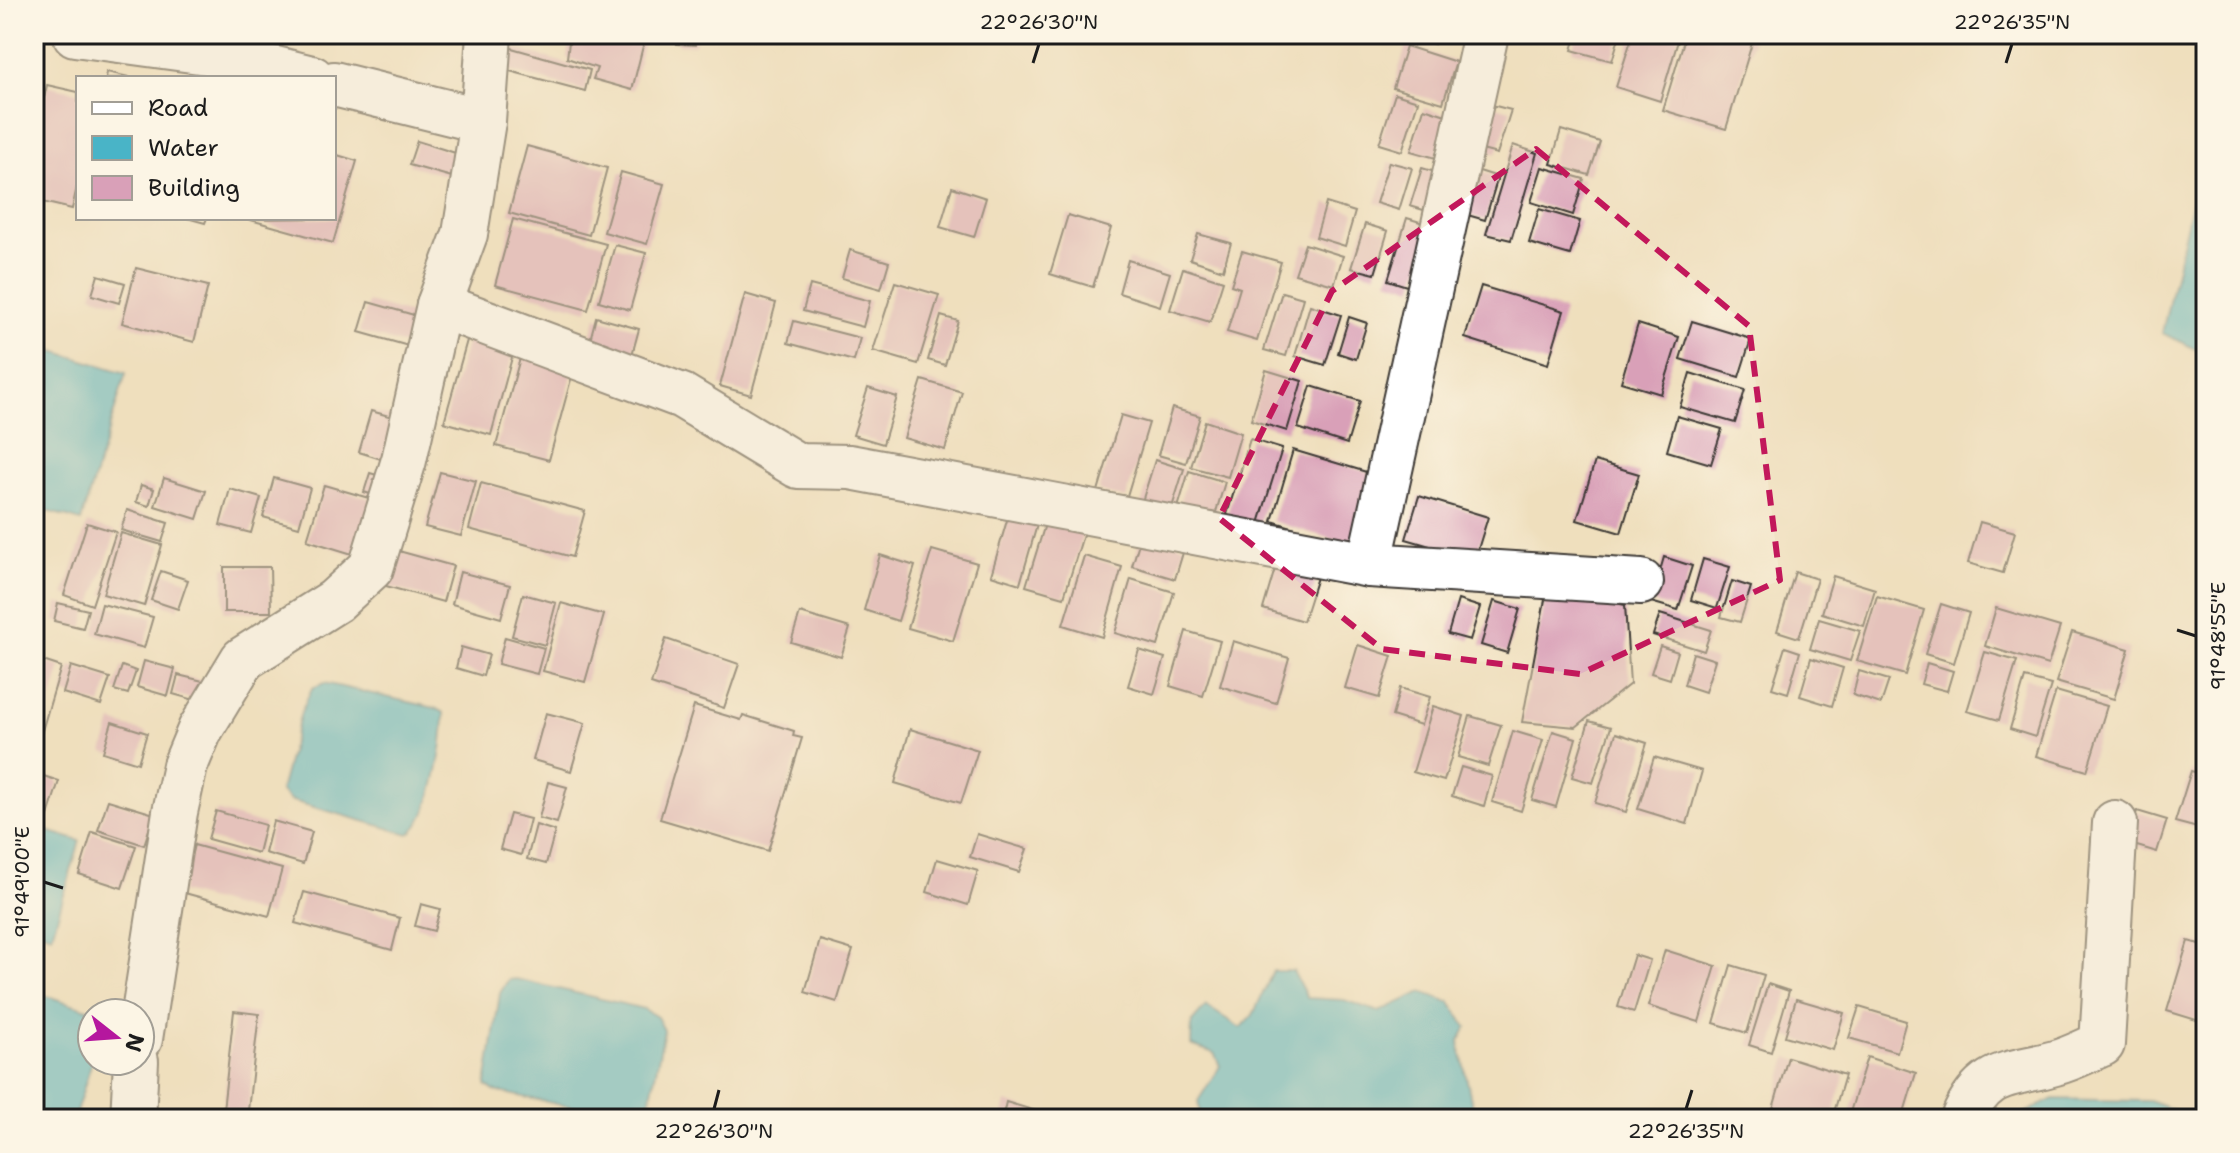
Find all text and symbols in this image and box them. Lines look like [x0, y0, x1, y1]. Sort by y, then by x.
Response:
text: 22°26'30"N [980, 9, 1098, 35]
text: 22°26'35"N [1954, 9, 2070, 35]
legend [76, 76, 336, 220]
text: Road [148, 92, 208, 124]
text: Water [148, 132, 219, 164]
text: Building [148, 172, 240, 204]
text: 91°48'55"E [2205, 582, 2231, 690]
text: 91°49'00"E [9, 826, 35, 938]
north arrow [76, 997, 156, 1077]
text: N [118, 1030, 151, 1055]
text: 22°26'30"N [655, 1118, 773, 1144]
text: 22°26'35"N [1628, 1118, 1744, 1144]

